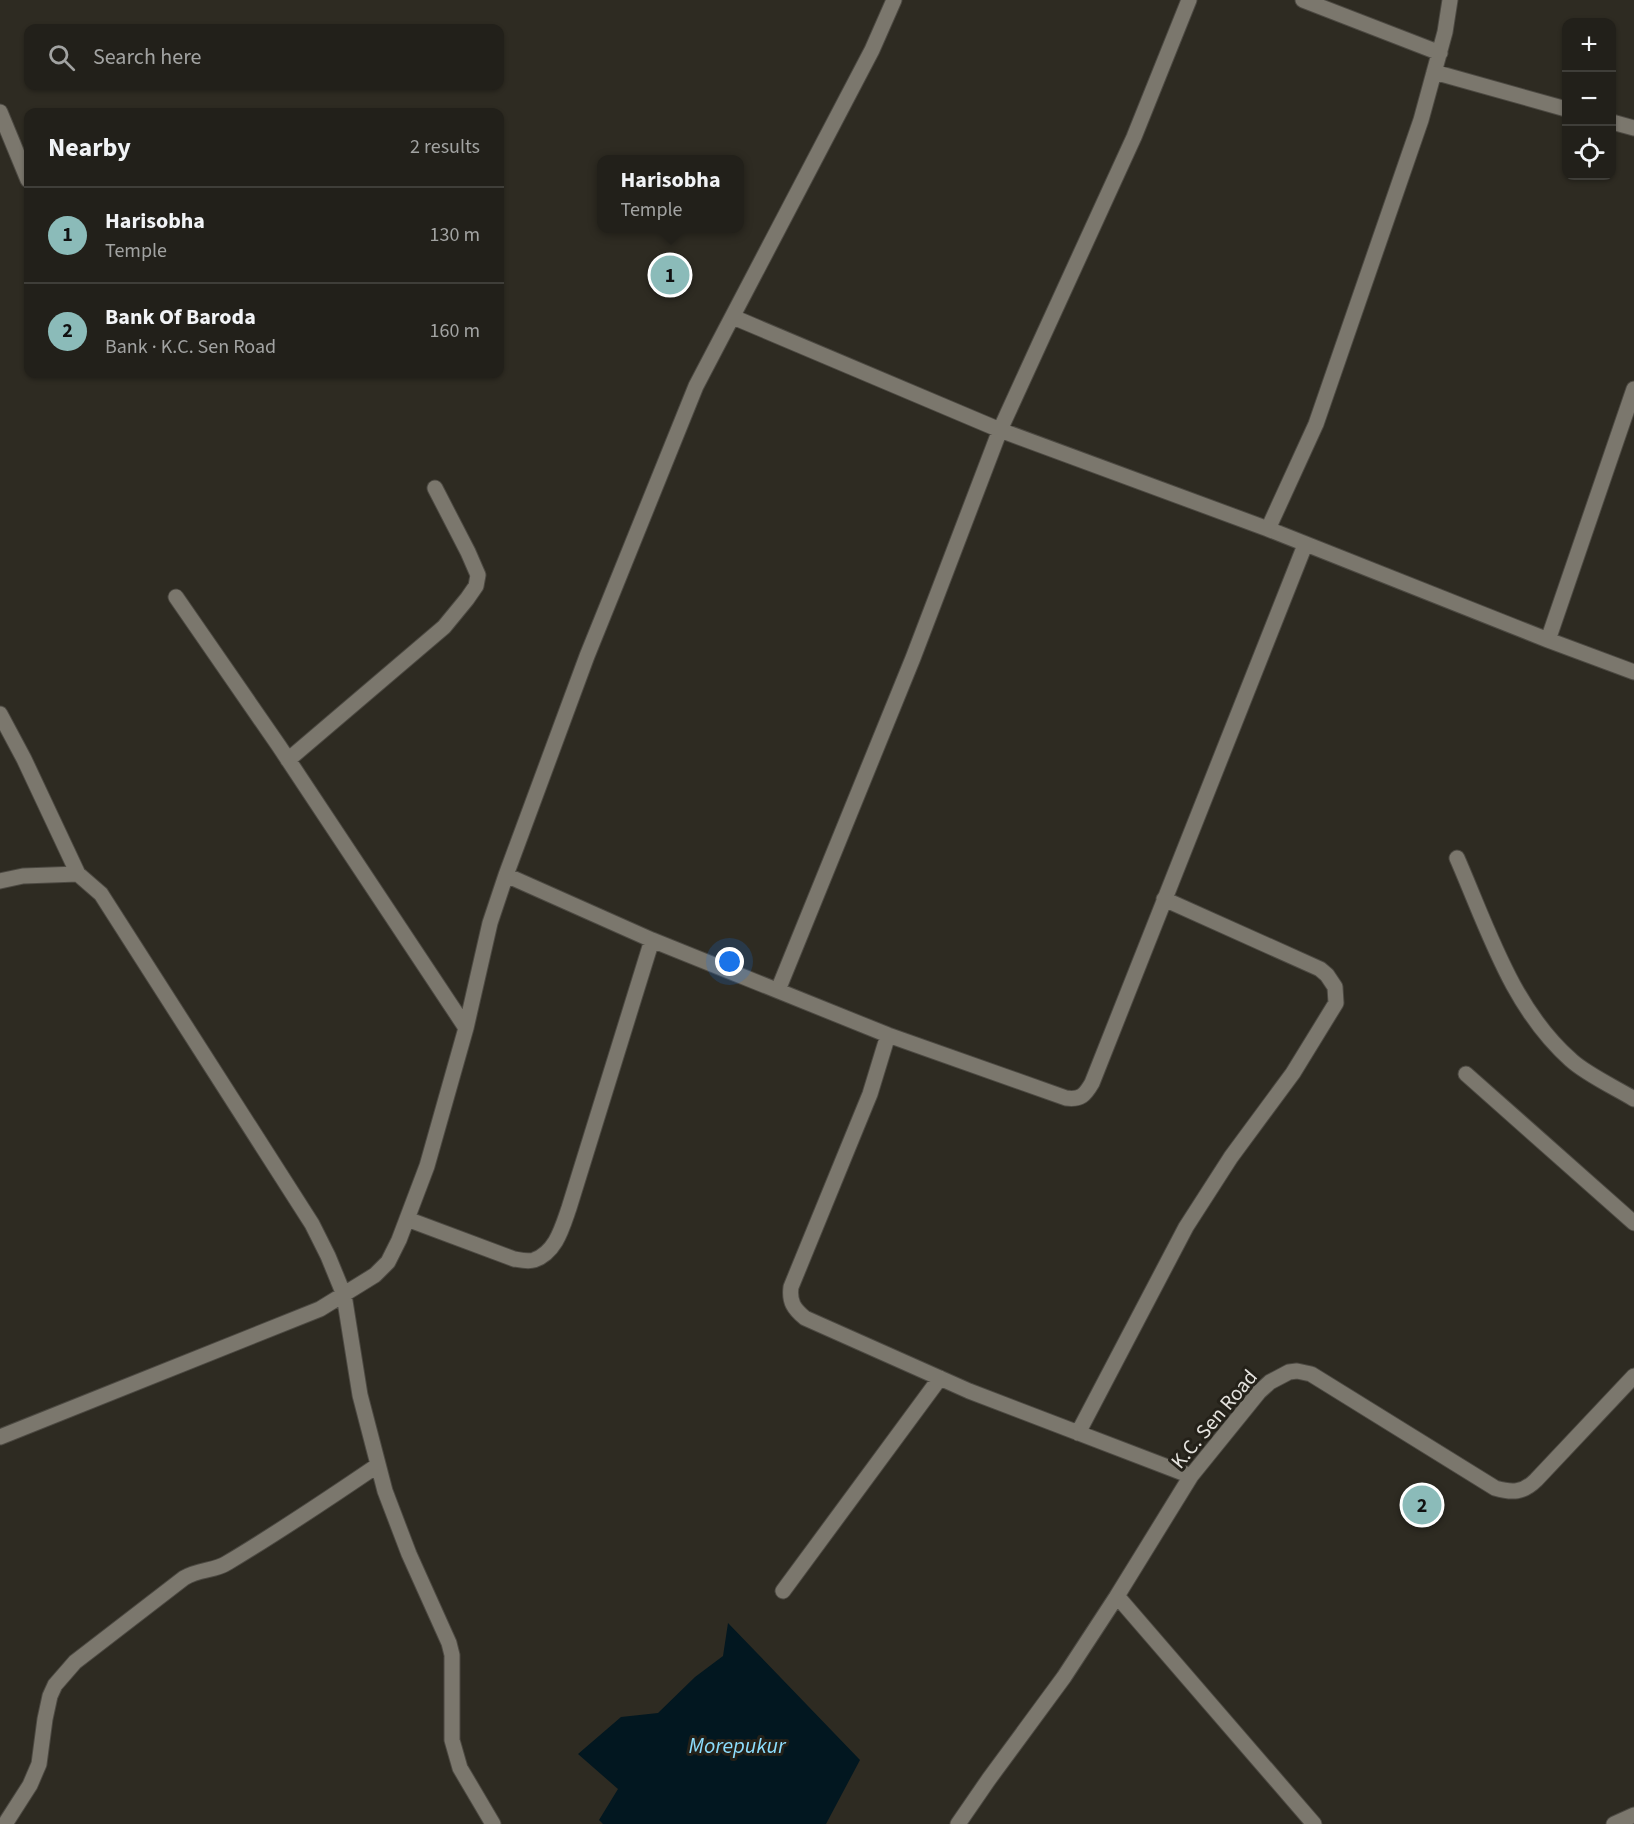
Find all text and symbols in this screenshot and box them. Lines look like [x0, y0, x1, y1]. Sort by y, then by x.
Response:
map controls [1562, 18, 1616, 180]
button: + [1562, 18, 1616, 72]
search box [24, 24, 504, 90]
icon: search [45, 41, 78, 74]
text: Search here [93, 41, 201, 73]
button: − [1562, 72, 1616, 126]
button: locate [1562, 126, 1616, 180]
text: Nearby [48, 129, 131, 166]
text: 2 results [410, 133, 480, 161]
popup [597, 155, 744, 233]
text: Harisobha [621, 164, 720, 196]
text: Temple [621, 196, 683, 224]
text: Harisobha [105, 205, 205, 237]
text: 1 [62, 221, 73, 249]
text: 130 m [430, 221, 480, 249]
text: Temple [105, 237, 167, 265]
pin: 1 [650, 252, 690, 298]
text: Bank Of Baroda [105, 301, 256, 333]
text: 2 [62, 317, 73, 345]
text: 160 m [430, 317, 480, 345]
text: Bank · K.C. Sen Road [105, 333, 276, 361]
your location [715, 947, 744, 976]
street label: K.C. Sen Road [1164, 1363, 1264, 1475]
pin: 2 [1402, 1482, 1442, 1528]
water label: Morepukur [688, 1730, 787, 1762]

